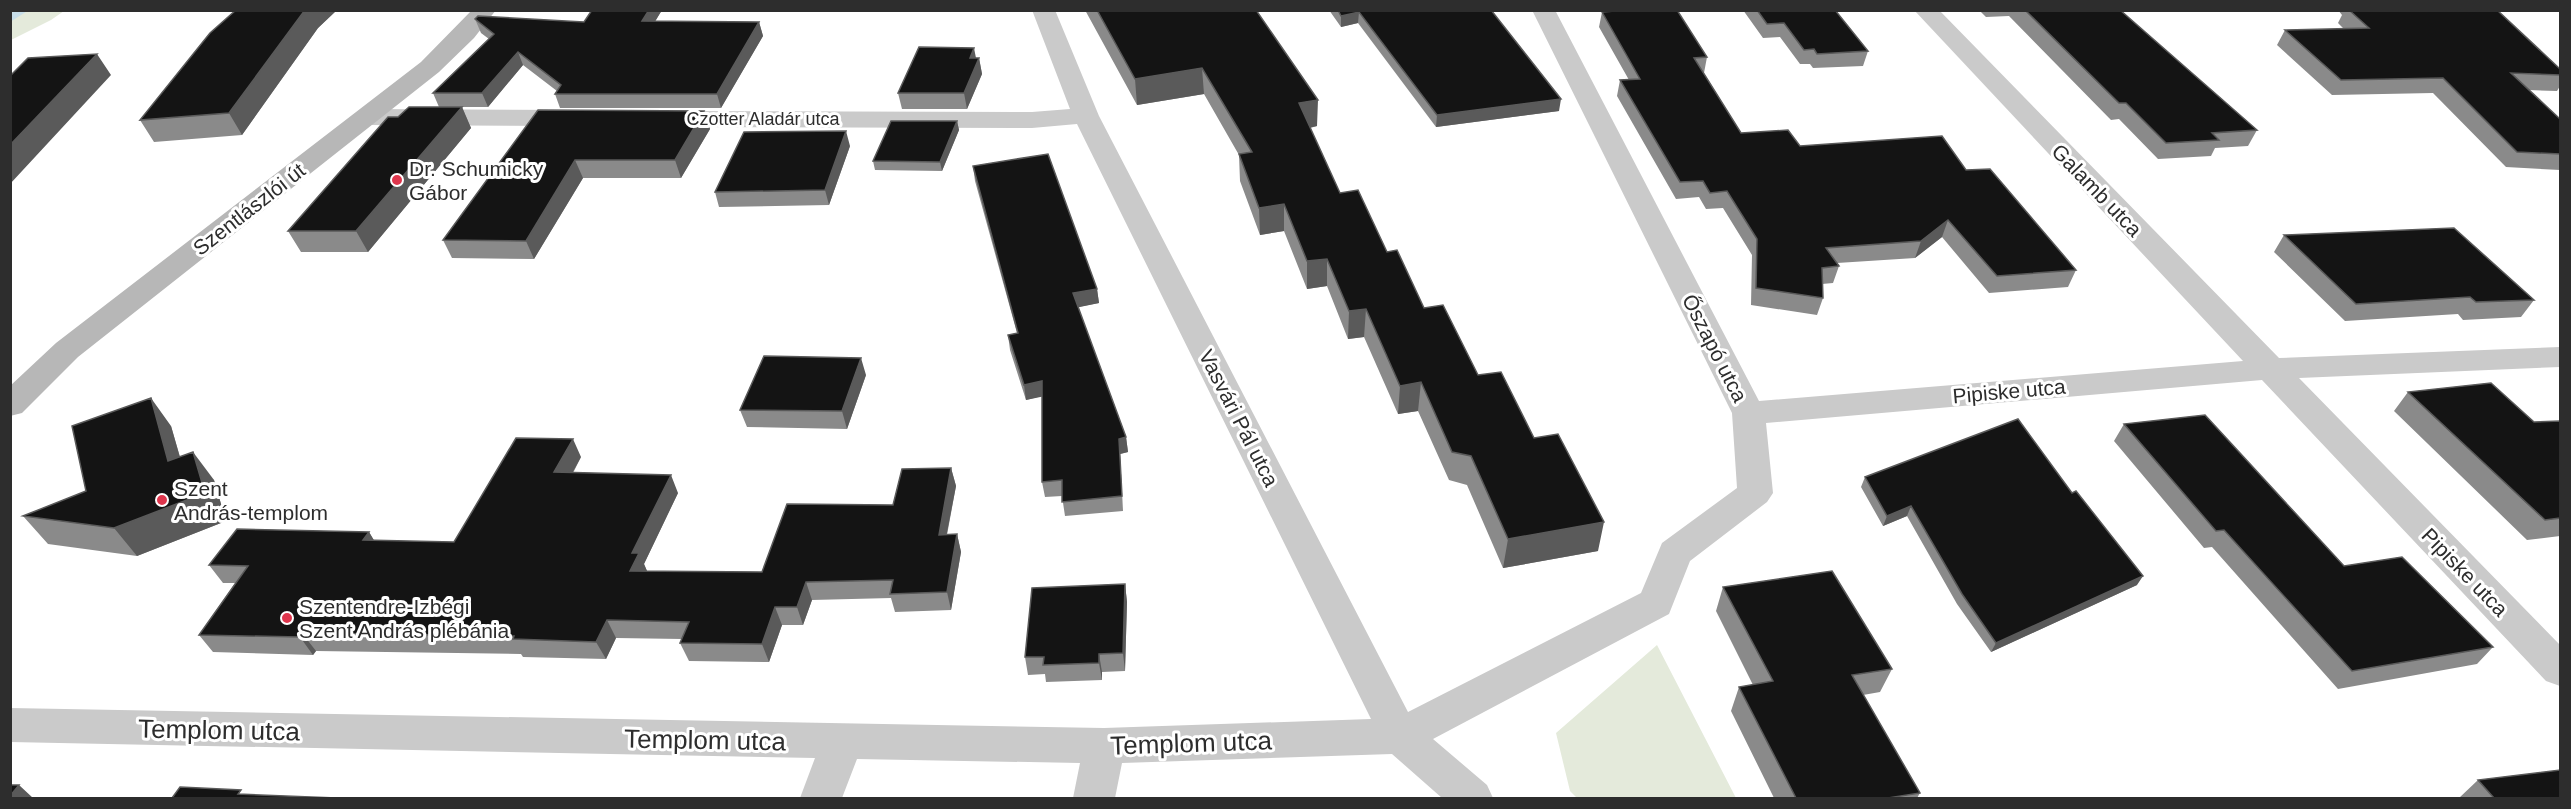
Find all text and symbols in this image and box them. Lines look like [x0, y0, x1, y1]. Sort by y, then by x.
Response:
street label: Czotter Aladár utca [686, 109, 841, 129]
street label: Galamb utca [2047, 139, 2147, 241]
place label: Dr. Schumicky Gábor [409, 157, 544, 204]
street label: Szentlászlói út [189, 158, 310, 260]
marker: Dr. Schumicky Gábor [390, 173, 404, 187]
street label: Őszapó utca [1678, 290, 1752, 406]
street label: Vasvári Pál utca [1195, 346, 1283, 490]
street label: Pipiske utca [1952, 375, 2067, 407]
place label: Szent András-templom [174, 477, 328, 524]
marker: Szent András-templom [155, 493, 169, 507]
street label: Pipiske utca [2417, 523, 2513, 621]
place label: Szentendre-Izbégi Szent András plébánia [299, 595, 509, 642]
marker: Szentendre-Izbégi Szent András plébánia [280, 611, 294, 625]
street label: Templom utca [138, 714, 301, 746]
street label: Templom utca [624, 724, 787, 756]
street label: Templom utca [1110, 725, 1273, 761]

